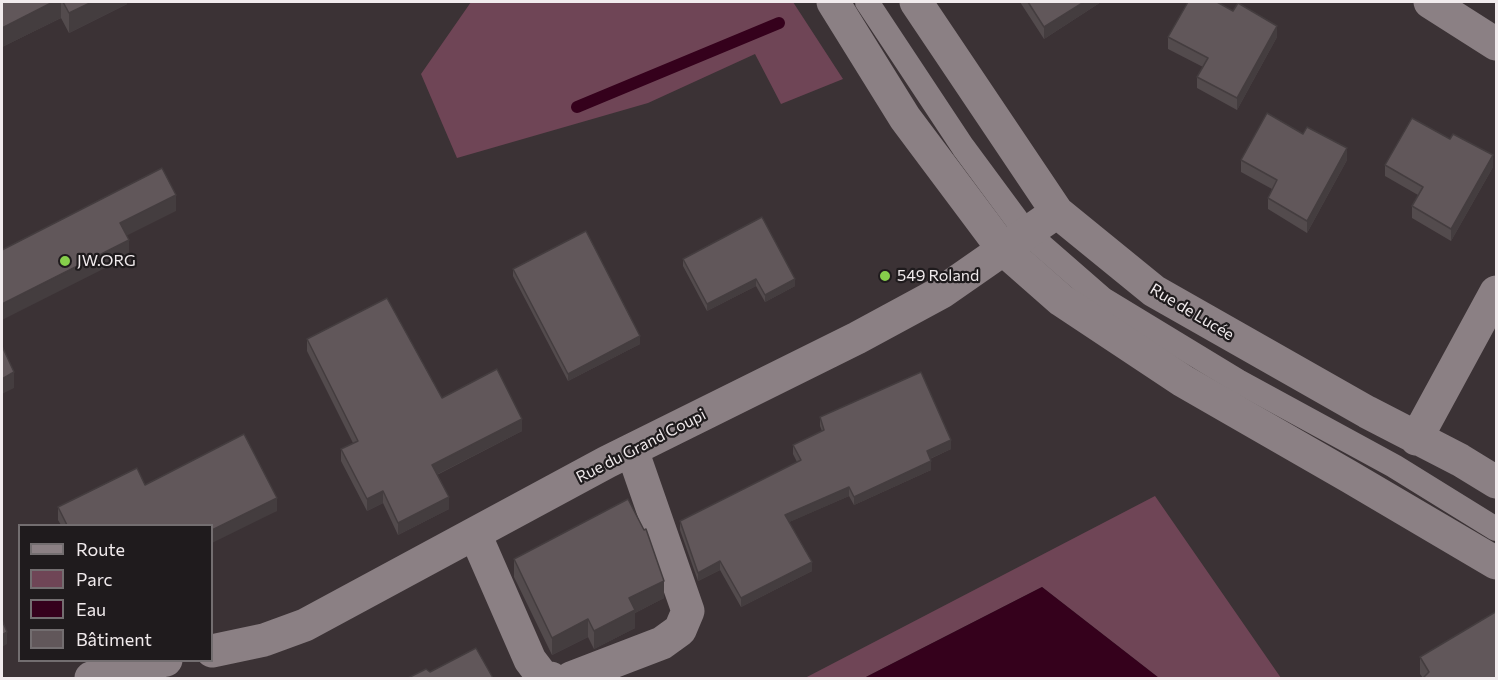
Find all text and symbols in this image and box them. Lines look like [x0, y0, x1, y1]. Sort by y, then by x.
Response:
place label: JW.ORG [77, 251, 136, 271]
marker: JW.ORG [58, 254, 72, 268]
place label: 549 Roland [897, 266, 979, 286]
marker: 549 Roland [878, 269, 892, 283]
street label: Rue de Lucée [1146, 279, 1238, 345]
street label: Rue du Grand Coupi [573, 405, 709, 487]
legend [18, 524, 213, 662]
text: Route [76, 538, 125, 560]
text: Parc [76, 568, 113, 590]
text: Eau [76, 598, 106, 620]
text: Bâtiment [76, 628, 152, 650]

